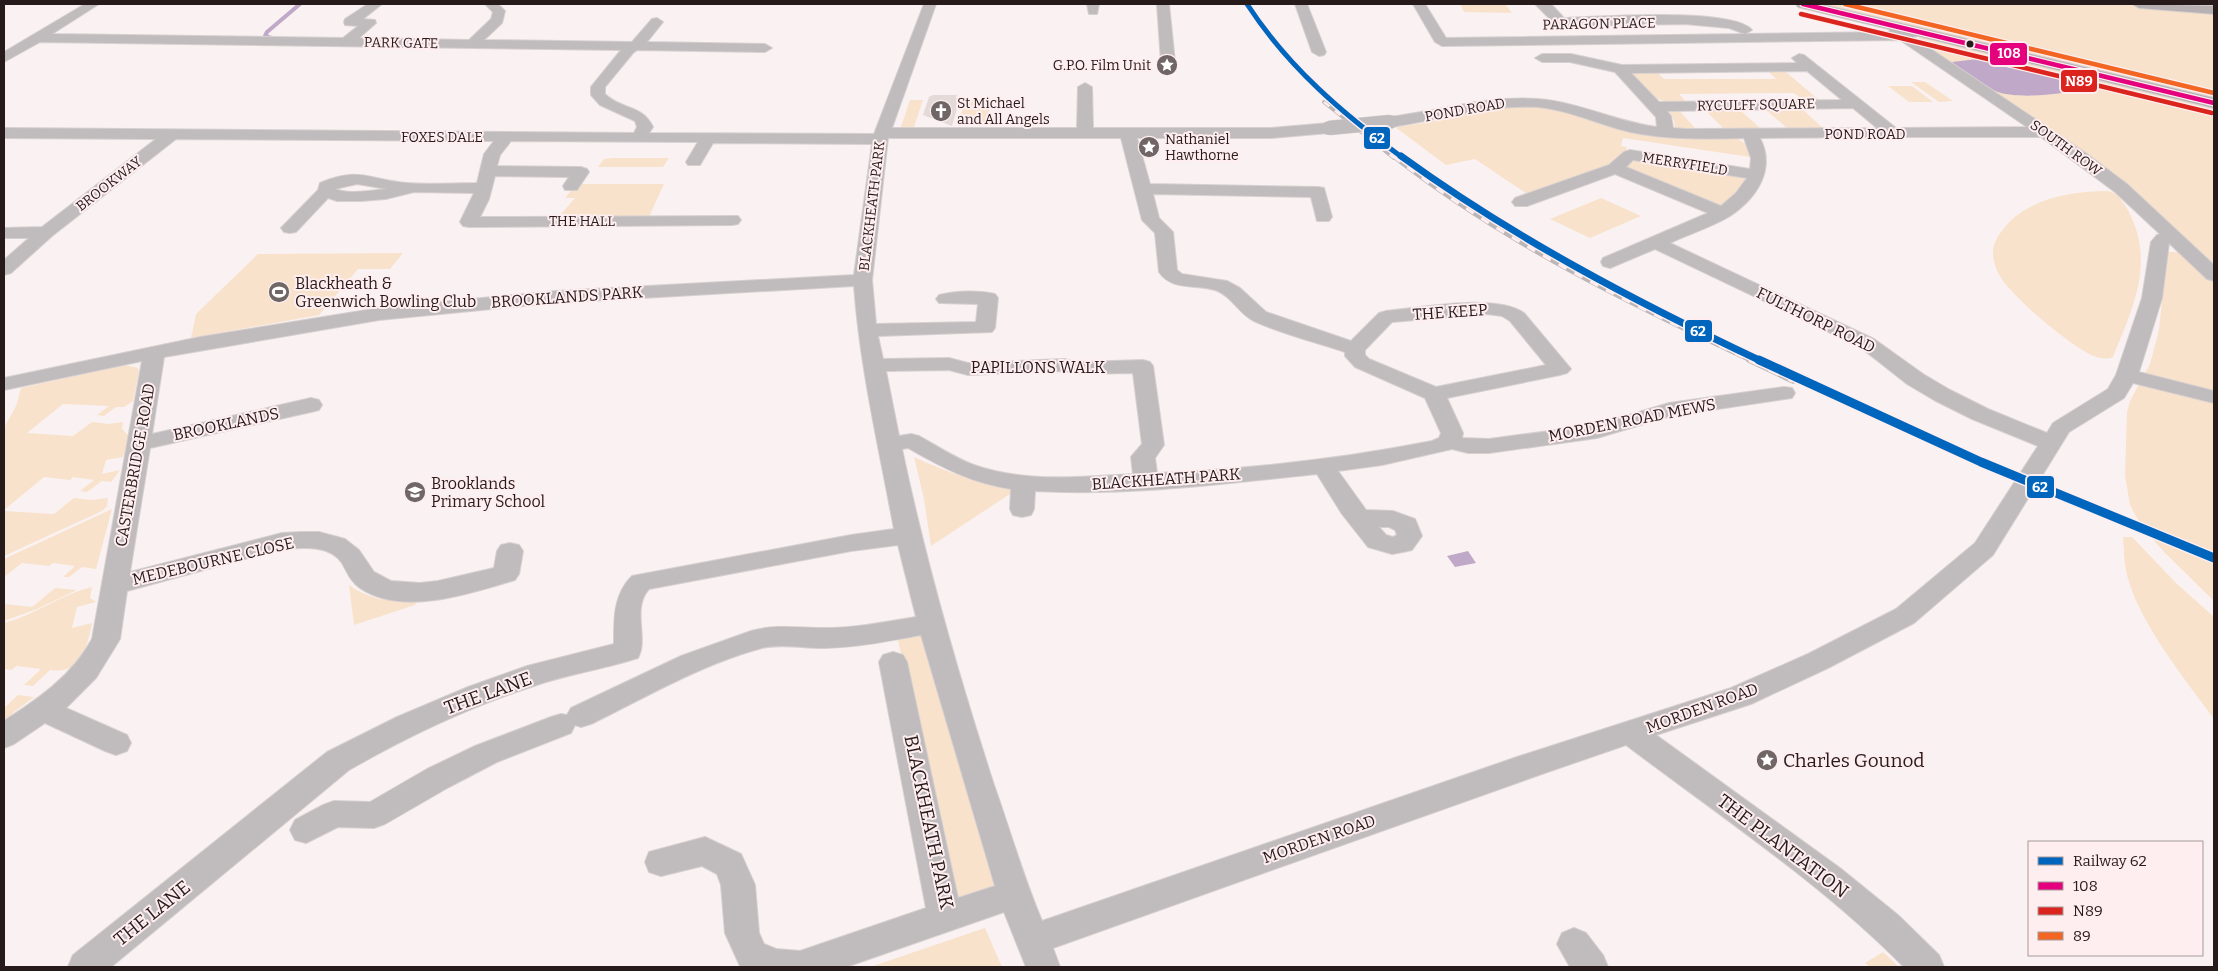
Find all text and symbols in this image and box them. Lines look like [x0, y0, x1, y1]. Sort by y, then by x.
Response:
street label: PARAGON PLACE [1542, 15, 1656, 33]
street label: PARK GATE [364, 34, 438, 52]
unlabelled marker [1965, 39, 1975, 49]
line badge: 108 [1989, 42, 2028, 66]
text: 108 [1997, 45, 2021, 62]
place icon: G.P.O. Film Unit [1155, 53, 1179, 77]
place label: G.P.O. Film Unit [1053, 57, 1151, 74]
line badge: N89 [2060, 69, 2098, 93]
text: N89 [2065, 73, 2093, 90]
place label: St Michael and All Angels [957, 95, 1050, 128]
street label: POND ROAD [1424, 95, 1506, 125]
street label: RYCULFF SQUARE [1697, 95, 1815, 115]
church icon: St Michael and All Angels [929, 99, 953, 123]
street label: SOUTH ROW [2027, 116, 2106, 180]
line badge: 62 [1363, 126, 1391, 150]
street label: POND ROAD [1824, 126, 1906, 143]
street label: FOXES DALE [401, 129, 483, 146]
text: 62 [1369, 130, 1385, 147]
place label: Nathaniel Hawthorne [1165, 131, 1239, 164]
place icon: Nathaniel Hawthorne [1137, 135, 1161, 159]
street label: BLACKHEATH PARK [856, 140, 888, 272]
street label: MERRYFIELD [1641, 149, 1729, 179]
street label: BROOKWAY [73, 153, 145, 215]
street label: THE HALL [549, 213, 615, 230]
place label: Blackheath & Greenwich Bowling Club [295, 274, 476, 311]
sports icon: Blackheath & Greenwich Bowling Club [267, 280, 291, 304]
street label: BROOKLANDS PARK [490, 282, 644, 312]
street label: FULTHORP ROAD [1754, 283, 1878, 357]
street label: THE KEEP [1412, 300, 1488, 324]
line badge: 62 [1684, 319, 1713, 343]
text: 62 [1690, 323, 1706, 340]
street label: PAPILLONS WALK [971, 358, 1106, 377]
street label: CASTERBRIDGE ROAD [111, 382, 159, 548]
street label: MORDEN ROAD MEWS [1547, 394, 1717, 446]
street label: BROOKLANDS [171, 403, 281, 445]
street label: BLACKHEATH PARK [1091, 464, 1242, 494]
place label: Brooklands Primary School [431, 474, 546, 511]
line badge: 62 [2026, 475, 2055, 499]
text: 62 [2032, 479, 2048, 496]
school or university icon: Brooklands Primary School [403, 480, 427, 504]
street label: MEDEBOURNE CLOSE [130, 533, 296, 589]
street label: THE LANE [441, 667, 535, 719]
street label: MORDEN ROAD [1643, 679, 1761, 737]
street label: BLACKHEATH PARK [899, 733, 959, 912]
place icon: Charles Gounod [1755, 748, 1779, 772]
place label: Charles Gounod [1783, 749, 1925, 772]
street label: THE PLANTATION [1713, 789, 1853, 903]
street label: MORDEN ROAD [1260, 811, 1378, 867]
legend [2028, 841, 2203, 956]
text: Railway 62 [2073, 852, 2147, 870]
street label: THE LANE [109, 875, 195, 951]
text: 108 [2073, 877, 2098, 895]
text: N89 [2073, 902, 2103, 920]
text: 89 [2073, 927, 2091, 945]

